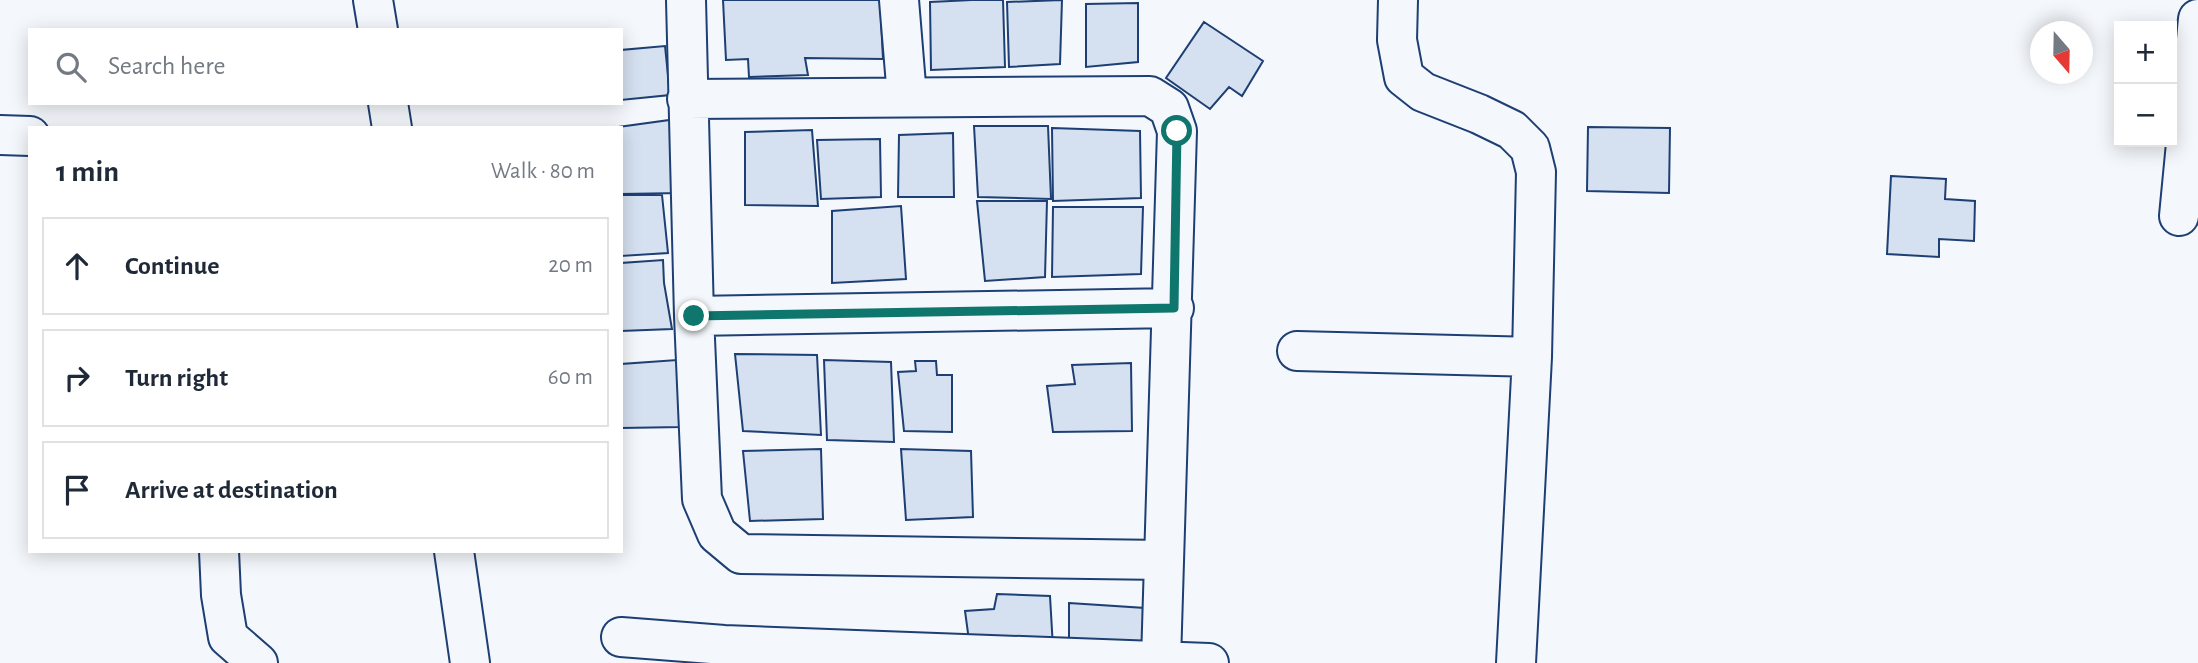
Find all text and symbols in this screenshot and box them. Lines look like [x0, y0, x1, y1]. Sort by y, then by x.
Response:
north arrow [2030, 21, 2093, 84]
map controls [2114, 21, 2177, 147]
button: + [2114, 21, 2177, 84]
search box [28, 28, 623, 105]
icon: search [52, 48, 90, 86]
text: Search here [108, 53, 226, 79]
button: − [2114, 84, 2177, 147]
route start [1161, 115, 1192, 146]
text: 1 min [56, 157, 119, 187]
text: Walk · 80 m [491, 160, 595, 183]
icon: ahead [58, 247, 96, 285]
text: Continue [125, 253, 220, 279]
text: 20 m [548, 254, 593, 277]
route end [678, 300, 709, 331]
icon: right [58, 359, 96, 397]
text: Turn right [125, 365, 228, 391]
text: 60 m [548, 366, 593, 389]
icon: arrive [58, 471, 96, 509]
text: Arrive at destination [125, 477, 338, 503]

